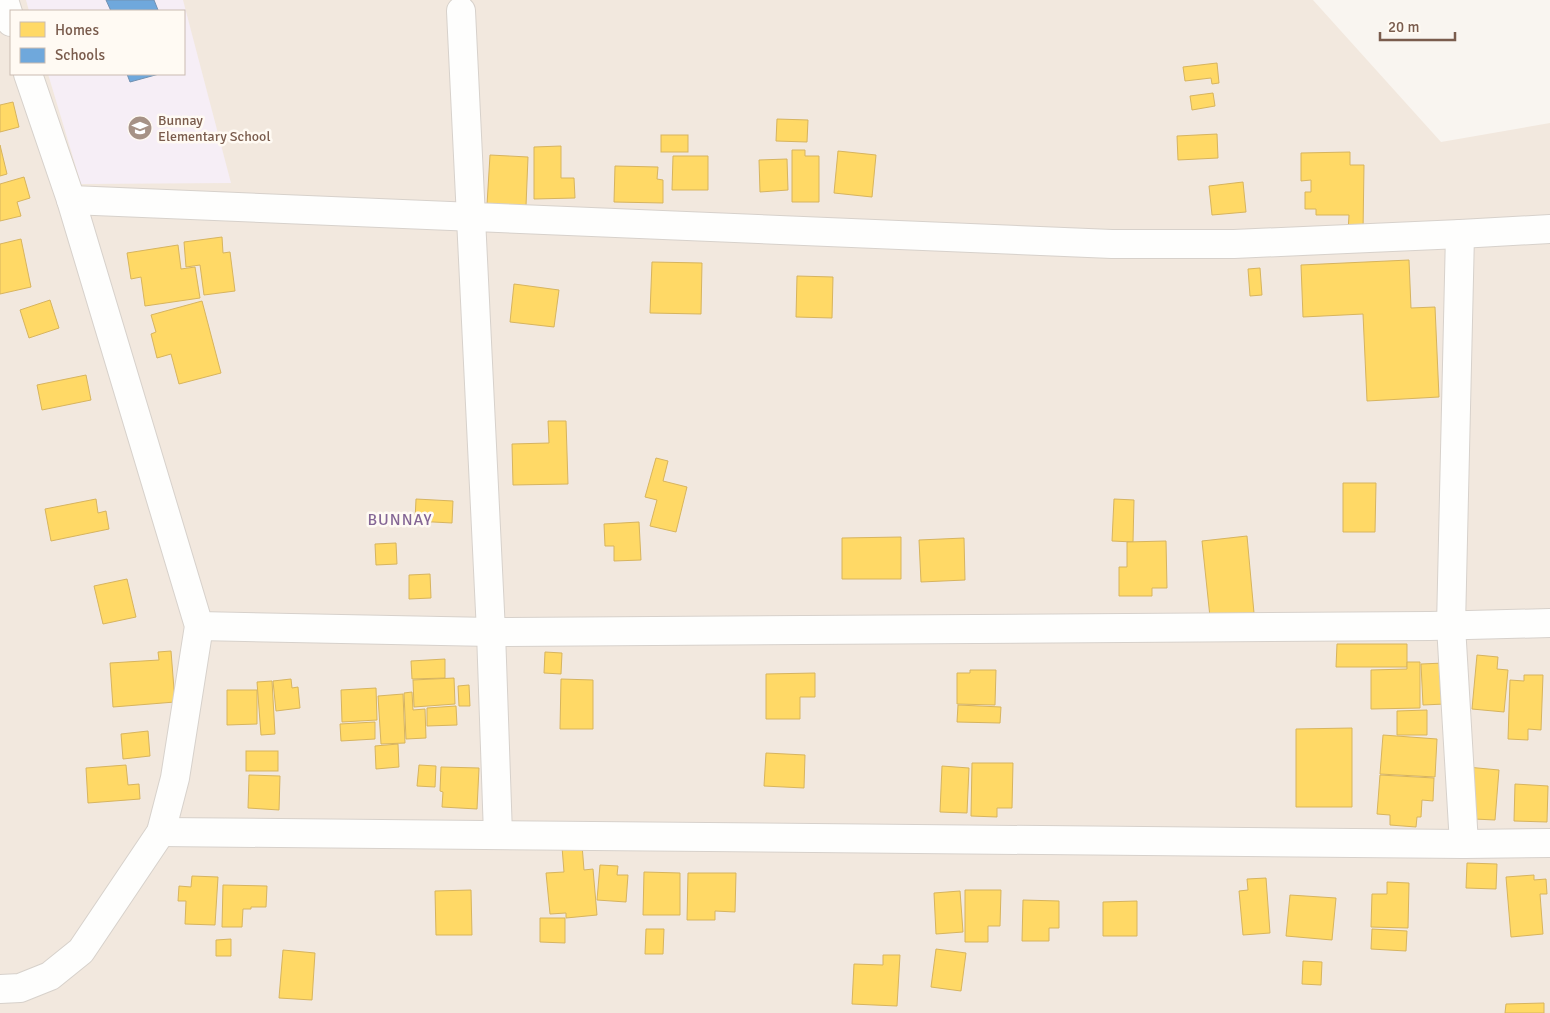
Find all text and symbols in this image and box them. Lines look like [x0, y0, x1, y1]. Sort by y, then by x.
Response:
legend [10, 10, 185, 75]
scale bar [1380, 10, 1455, 42]
text: 20 m [1388, 18, 1419, 36]
text: Homes [55, 21, 99, 39]
text: Schools [55, 46, 106, 64]
place label: Bunnay Elementary School [158, 112, 271, 145]
school or university icon: Bunnay Elementary School [127, 115, 153, 141]
district label: BUNNAY [367, 510, 433, 530]

